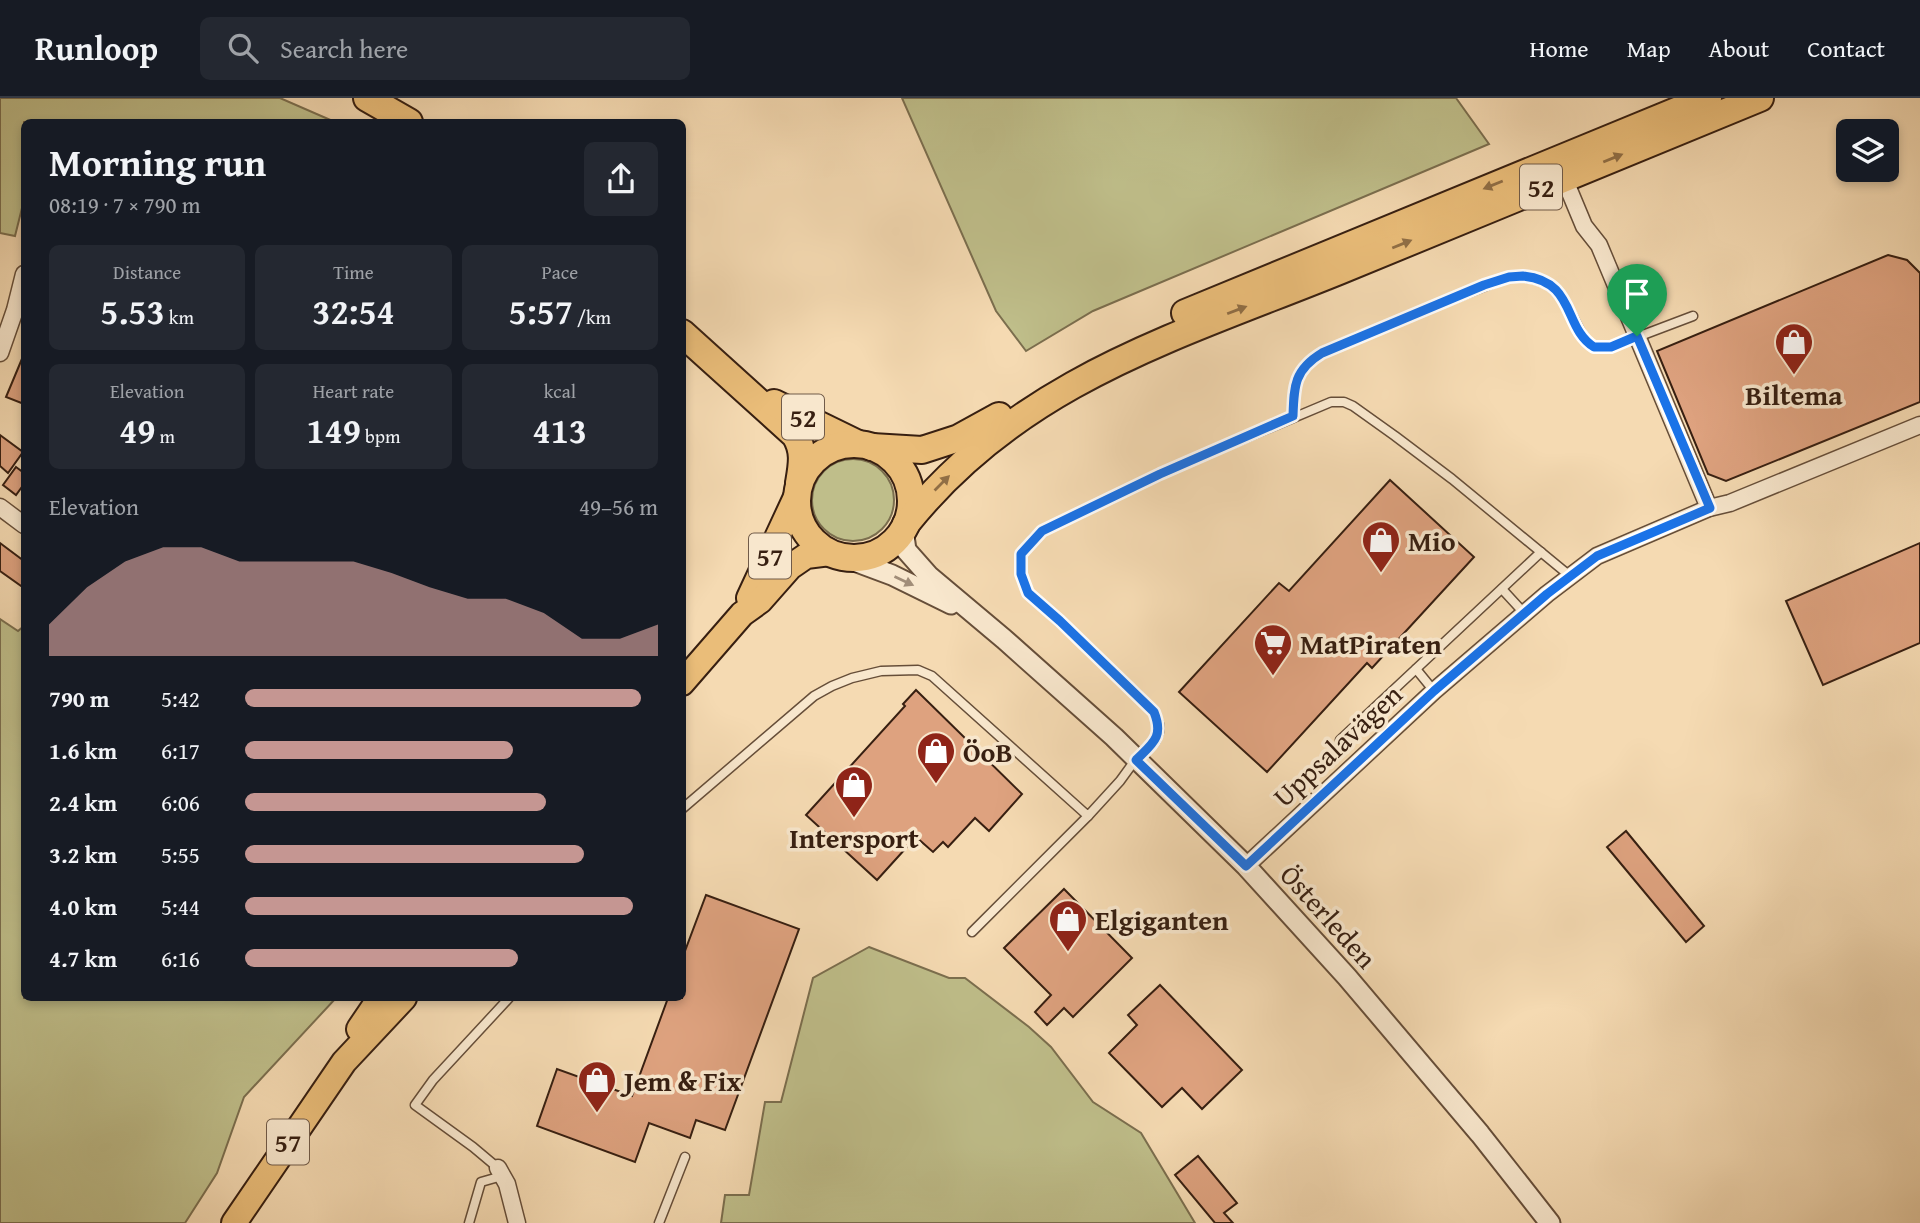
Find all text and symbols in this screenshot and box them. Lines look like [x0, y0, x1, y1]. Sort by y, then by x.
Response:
search box [200, 17, 690, 80]
text: Runloop [35, 24, 158, 72]
icon: search [224, 29, 262, 67]
text: Search here [280, 29, 408, 68]
text: Home [1530, 31, 1589, 66]
text: Map [1627, 31, 1671, 66]
text: About [1709, 31, 1769, 66]
text: Contact [1807, 31, 1885, 66]
map controls [1836, 119, 1899, 182]
button: layers [1836, 119, 1899, 182]
text: Morning run [49, 134, 266, 190]
button: share [584, 142, 658, 216]
one-way arrow [1602, 152, 1623, 163]
road number: 52 [1520, 164, 1562, 209]
one-way arrow [1483, 179, 1503, 191]
text: 08:19 · 7 × 790 m [49, 188, 201, 221]
one-way arrow [1392, 238, 1412, 250]
text: Distance [113, 258, 181, 286]
text: Time [333, 258, 374, 286]
text: Pace [542, 258, 578, 286]
pin [1607, 264, 1667, 336]
icon: arrive [1618, 275, 1656, 313]
text: 5.53 [100, 286, 165, 337]
text: 32:54 [312, 286, 395, 337]
text: 5:57 [509, 286, 573, 337]
text: km [165, 303, 194, 331]
text: /km [573, 303, 611, 331]
one-way arrow [1226, 305, 1247, 316]
shop icon: Biltema [1773, 321, 1815, 376]
place label: Biltema [1745, 374, 1843, 415]
text: Elevation [110, 377, 184, 405]
text: Heart rate [313, 377, 394, 405]
text: kcal [544, 377, 576, 405]
road number: 52 [782, 394, 824, 440]
text: 49 [119, 405, 155, 456]
text: 149 [306, 405, 361, 456]
text: 413 [533, 405, 587, 456]
text: m [155, 422, 175, 450]
text: bpm [361, 422, 401, 450]
one-way arrow [933, 475, 950, 491]
text: Elevation [49, 490, 139, 523]
text: 49–56 m [579, 490, 658, 523]
shop icon: Mio [1360, 519, 1402, 574]
place label: Mio [1408, 520, 1456, 561]
road number: 57 [749, 534, 791, 578]
one-way arrow [894, 575, 914, 587]
supermarket icon: MatPiraten [1252, 622, 1294, 677]
place label: MatPiraten [1300, 623, 1442, 664]
street label: Uppsalavägen [1263, 674, 1411, 816]
text: 790 m [49, 682, 110, 715]
text: 5:42 [161, 682, 200, 715]
shop icon: ÖoB [915, 730, 957, 785]
place label: ÖoB [963, 731, 1013, 772]
text: 1.6 km [49, 734, 117, 767]
text: 6:17 [161, 734, 200, 767]
shop icon: Intersport [833, 764, 875, 819]
text: 2.4 km [49, 786, 117, 819]
text: 6:06 [161, 786, 200, 819]
place label: Intersport [789, 817, 919, 858]
text: 3.2 km [49, 838, 117, 871]
text: 5:55 [161, 838, 200, 871]
street label: Österleden [1271, 855, 1387, 977]
text: 4.0 km [49, 890, 117, 923]
text: 5:44 [161, 890, 200, 923]
shop icon: Elgiganten [1047, 898, 1089, 953]
place label: Elgiganten [1095, 899, 1229, 940]
text: 4.7 km [49, 942, 117, 975]
text: 6:16 [161, 942, 200, 975]
shop icon: Jem & Fix [576, 1059, 618, 1114]
place label: Jem & Fix [620, 1060, 742, 1101]
road number: 57 [267, 1119, 309, 1164]

